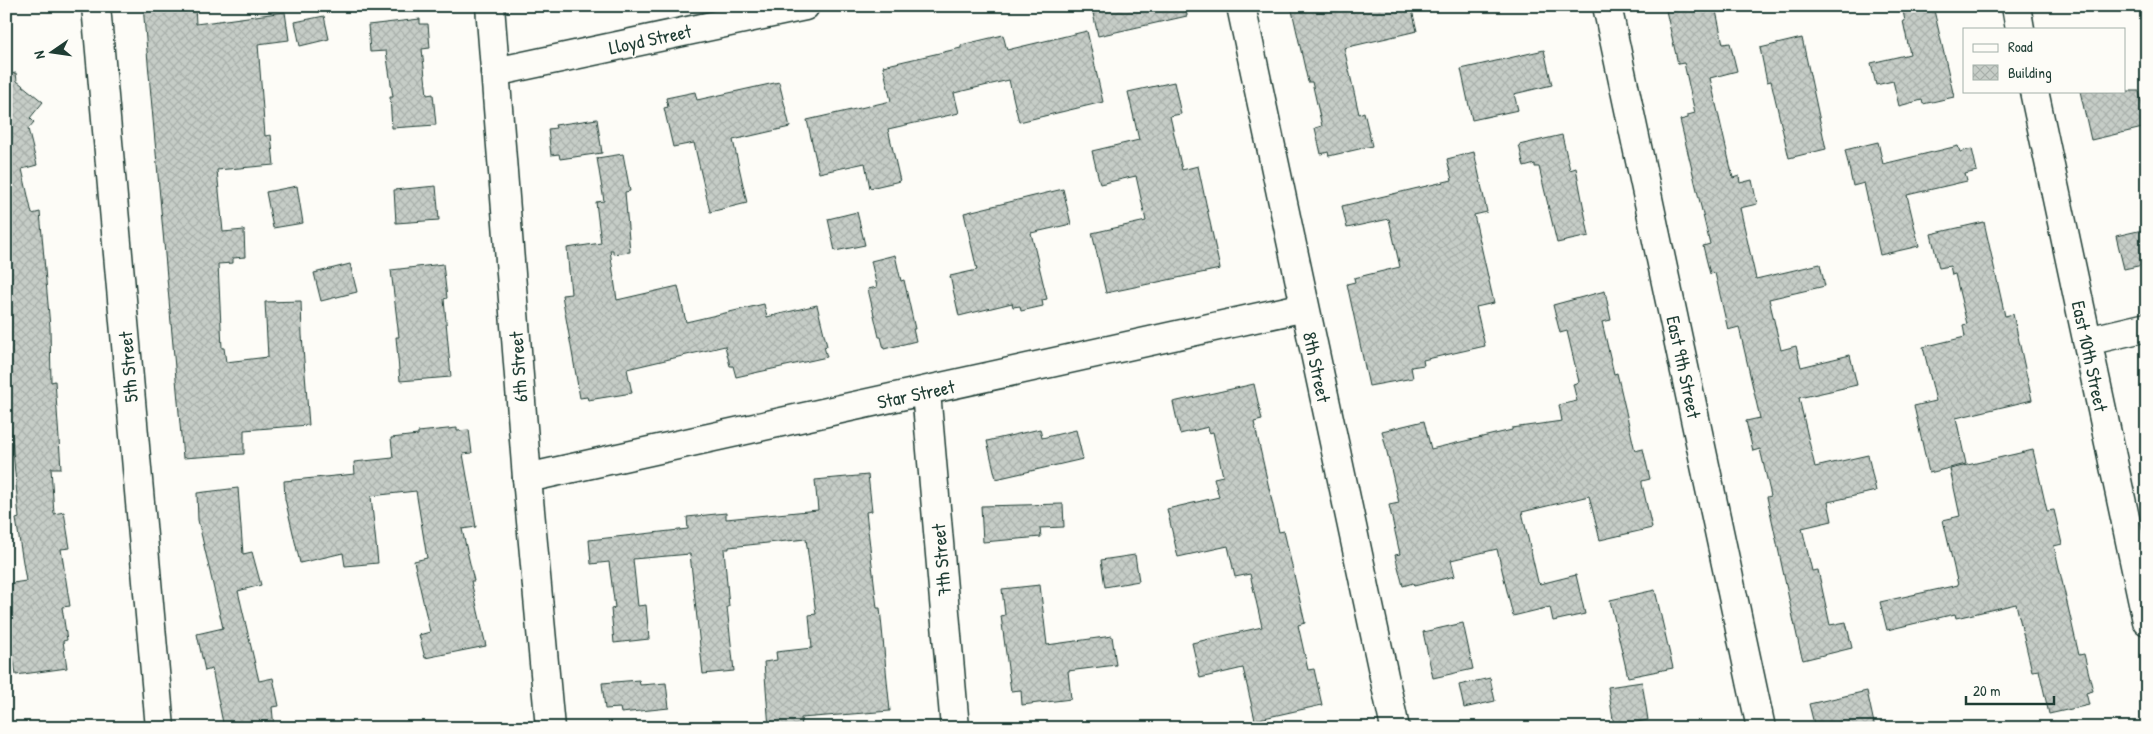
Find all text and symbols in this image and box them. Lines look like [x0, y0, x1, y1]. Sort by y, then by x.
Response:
street label: Lloyd Street [606, 17, 694, 60]
north arrow [28, 28, 78, 78]
legend [1963, 28, 2126, 92]
text: Road [2008, 36, 2033, 57]
text: N [29, 49, 49, 61]
text: Building [2008, 62, 2052, 83]
street label: East 10th Street [2066, 298, 2115, 414]
street label: East 9th Street [1660, 313, 1708, 421]
street label: 8th Street [1297, 329, 1337, 405]
street label: 5th Street [112, 330, 144, 404]
street label: 6th Street [503, 330, 533, 403]
street label: Star Street [875, 373, 958, 415]
street label: 7th Street [925, 522, 957, 597]
scale bar [1966, 674, 2053, 706]
text: 20 m [1973, 680, 2000, 701]

